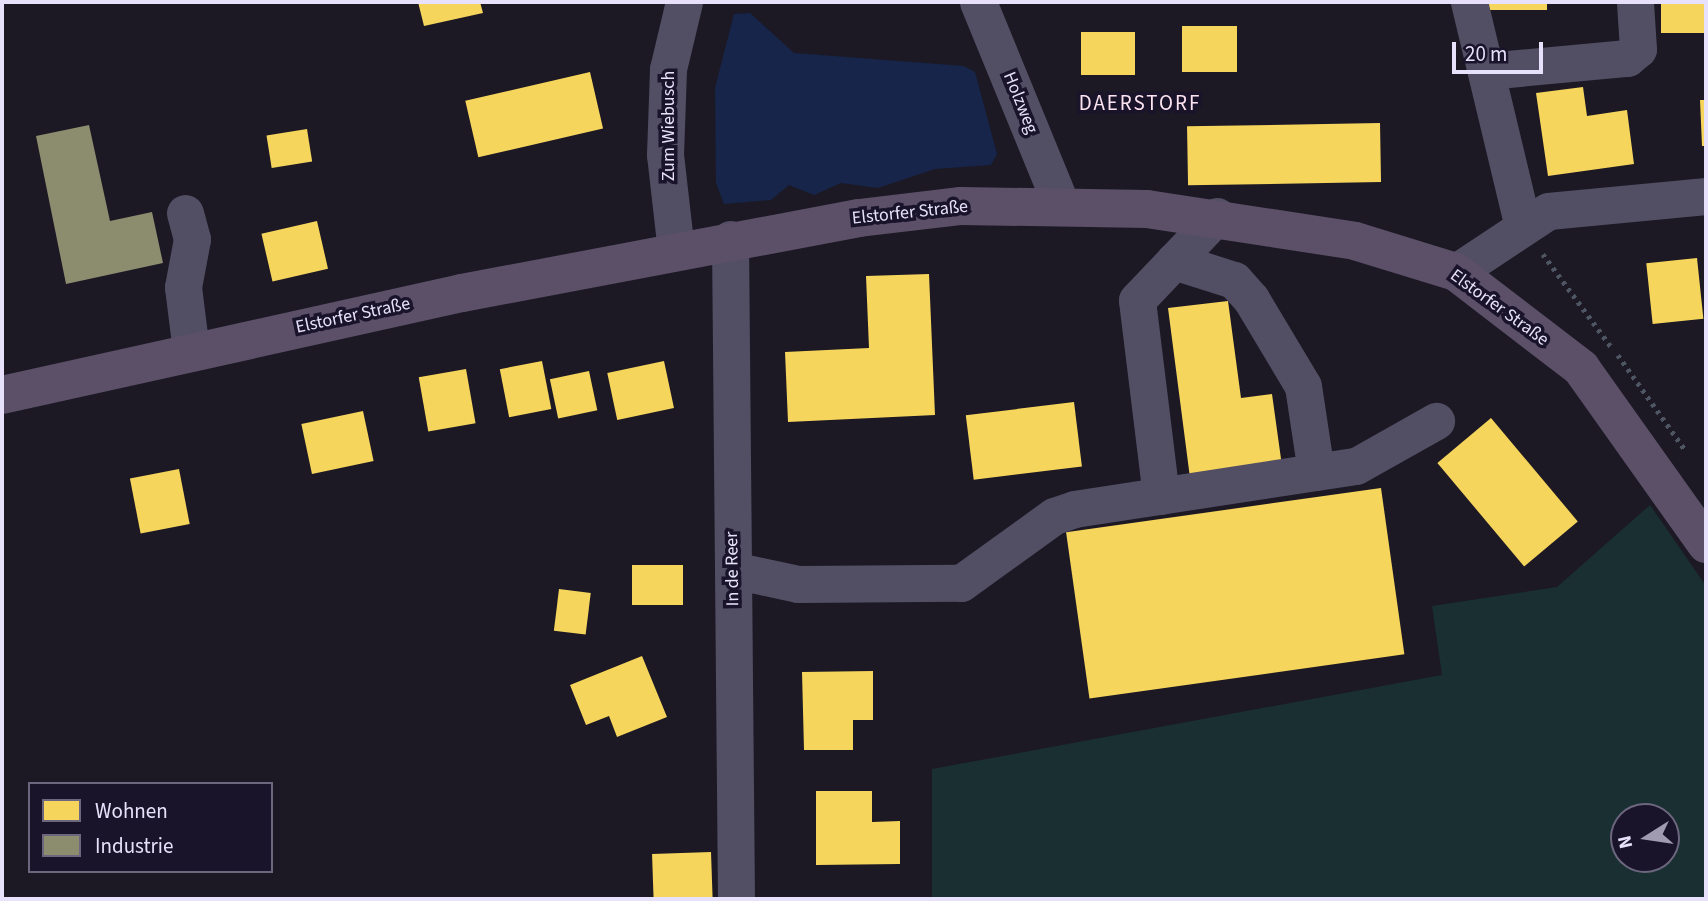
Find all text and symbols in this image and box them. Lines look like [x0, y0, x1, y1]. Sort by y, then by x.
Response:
scale bar [1456, 28, 1547, 72]
text: 20 m [1465, 39, 1507, 69]
street label: Holzweg [998, 69, 1042, 137]
street label: Zum Wiebusch [658, 71, 680, 181]
district label: DAERSTORF [1080, 90, 1200, 116]
street label: Elstorfer Straße [851, 196, 969, 230]
street label: Elstorfer Straße [1446, 265, 1552, 351]
street label: Elstorfer Straße [294, 293, 412, 339]
street label: In de Reer [722, 531, 744, 607]
legend [28, 782, 273, 873]
text: Wohnen [95, 796, 168, 826]
north arrow [1610, 803, 1680, 873]
text: Industrie [95, 831, 173, 861]
text: N [1611, 833, 1640, 851]

